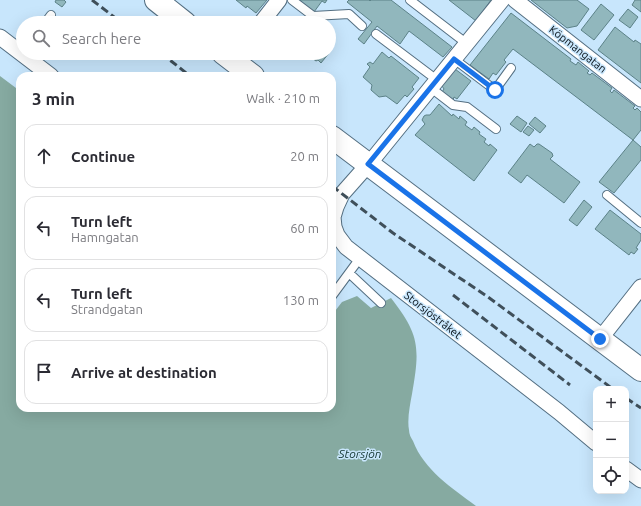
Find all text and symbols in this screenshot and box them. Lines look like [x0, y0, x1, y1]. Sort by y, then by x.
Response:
search box [16, 16, 336, 60]
street label: Köpmangatan [547, 23, 609, 75]
icon: search [30, 27, 52, 49]
text: Search here [62, 30, 141, 47]
route start [486, 81, 504, 99]
text: 3 min [32, 89, 75, 108]
text: Walk · 210 m [246, 91, 320, 105]
icon: ahead [33, 145, 55, 167]
text: Continue [71, 148, 135, 165]
text: 20 m [290, 149, 319, 163]
text: Turn left [71, 213, 132, 230]
icon: left [33, 217, 55, 239]
text: 60 m [290, 221, 319, 235]
text: Hamngatan [71, 230, 139, 244]
text: Turn left [71, 285, 132, 302]
icon: left [33, 289, 55, 311]
street label: Storsjöstråket [402, 289, 464, 341]
text: 130 m [283, 293, 319, 307]
text: Strandgatan [71, 302, 143, 316]
route end [591, 330, 609, 348]
icon: arrive [33, 361, 55, 383]
text: Arrive at destination [71, 364, 217, 381]
map controls [593, 386, 629, 494]
button: + [593, 386, 629, 422]
button: − [593, 422, 629, 458]
water label: Storsjön [337, 447, 382, 460]
button: locate [593, 458, 629, 494]

